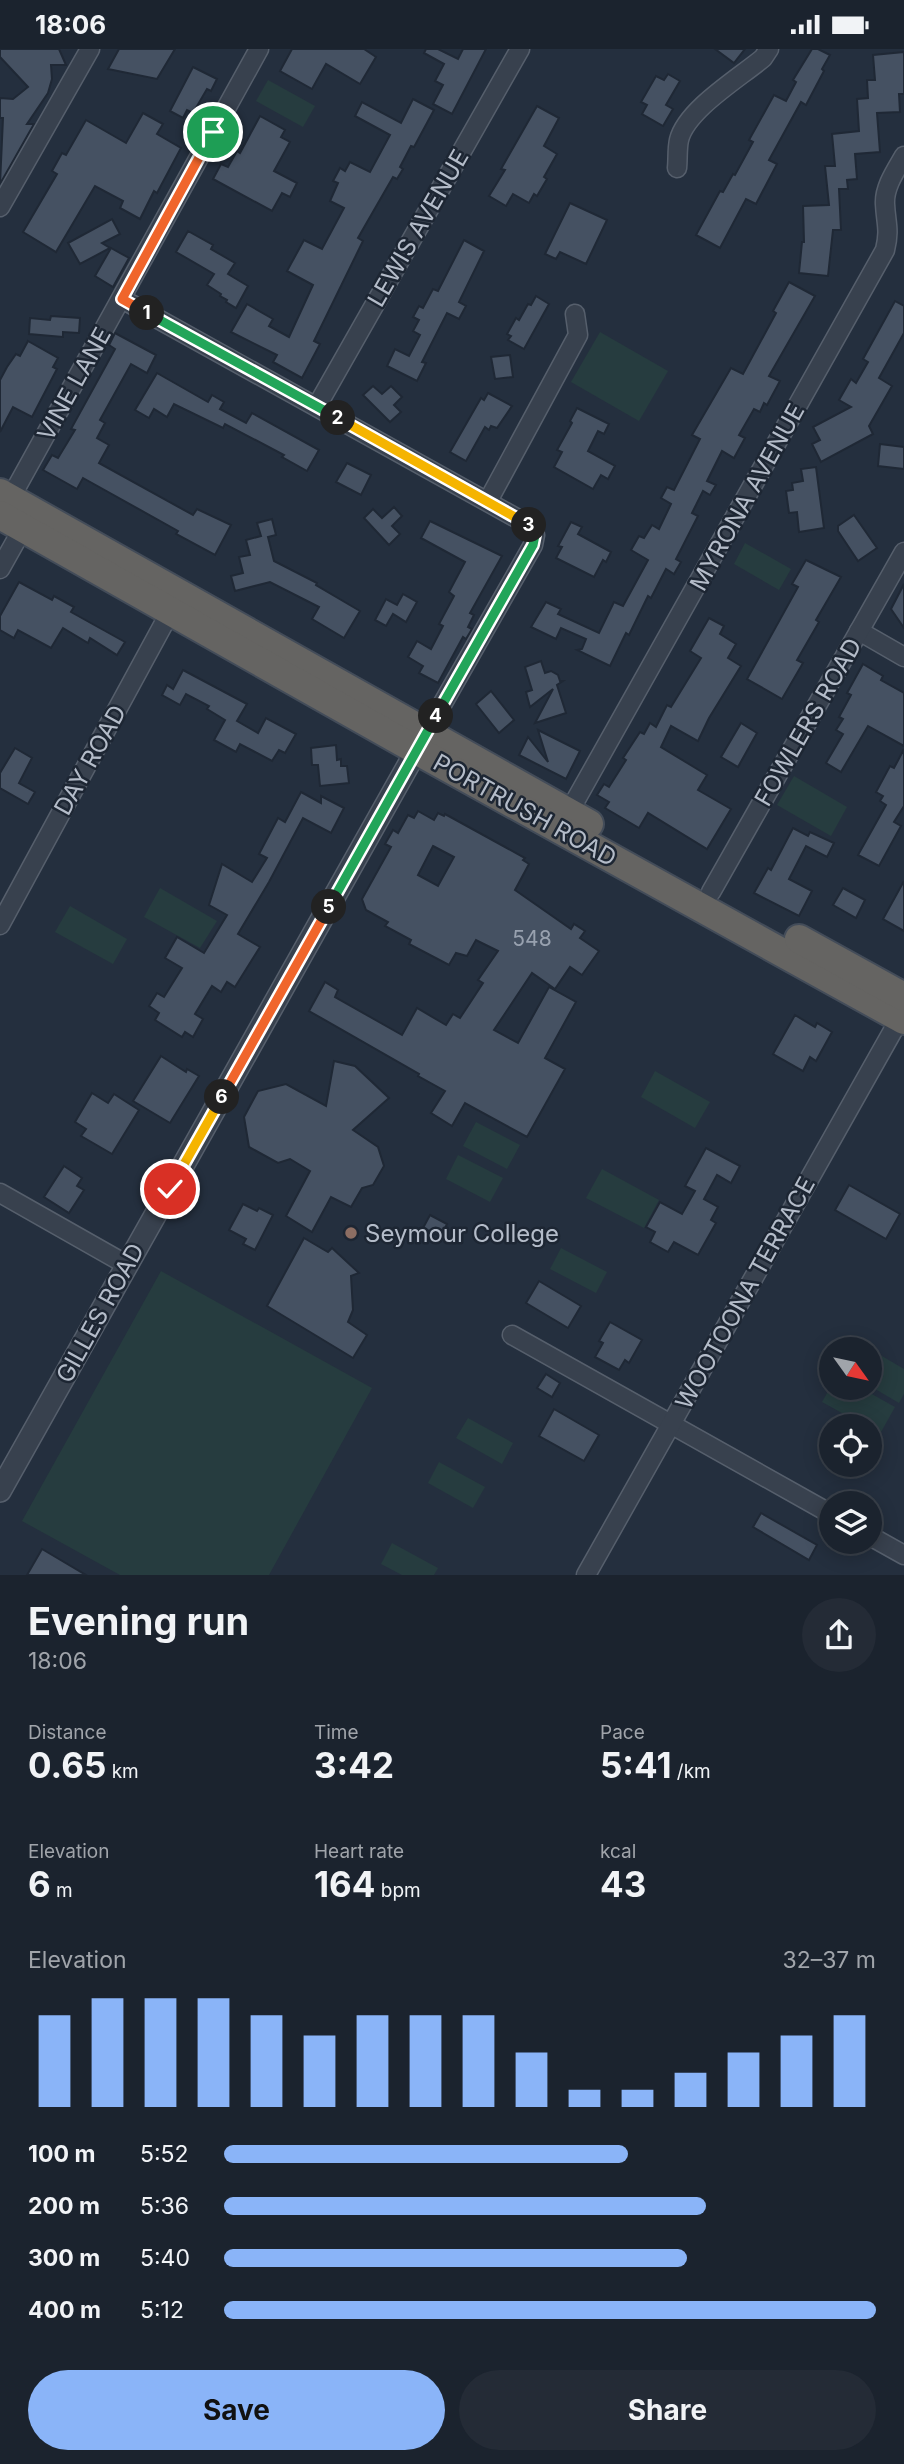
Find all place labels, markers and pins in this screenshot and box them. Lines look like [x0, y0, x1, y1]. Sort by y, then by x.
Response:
pin [183, 102, 243, 162]
pin: 1 [130, 295, 164, 331]
pin: 2 [320, 401, 356, 435]
pin: 3 [512, 507, 546, 543]
pin: 4 [418, 699, 453, 733]
pin: 5 [312, 889, 346, 925]
pin: 6 [204, 1079, 240, 1115]
pin [140, 1159, 200, 1219]
place label: Seymour College [365, 1219, 559, 1248]
marker: Seymour College [343, 1225, 359, 1241]

